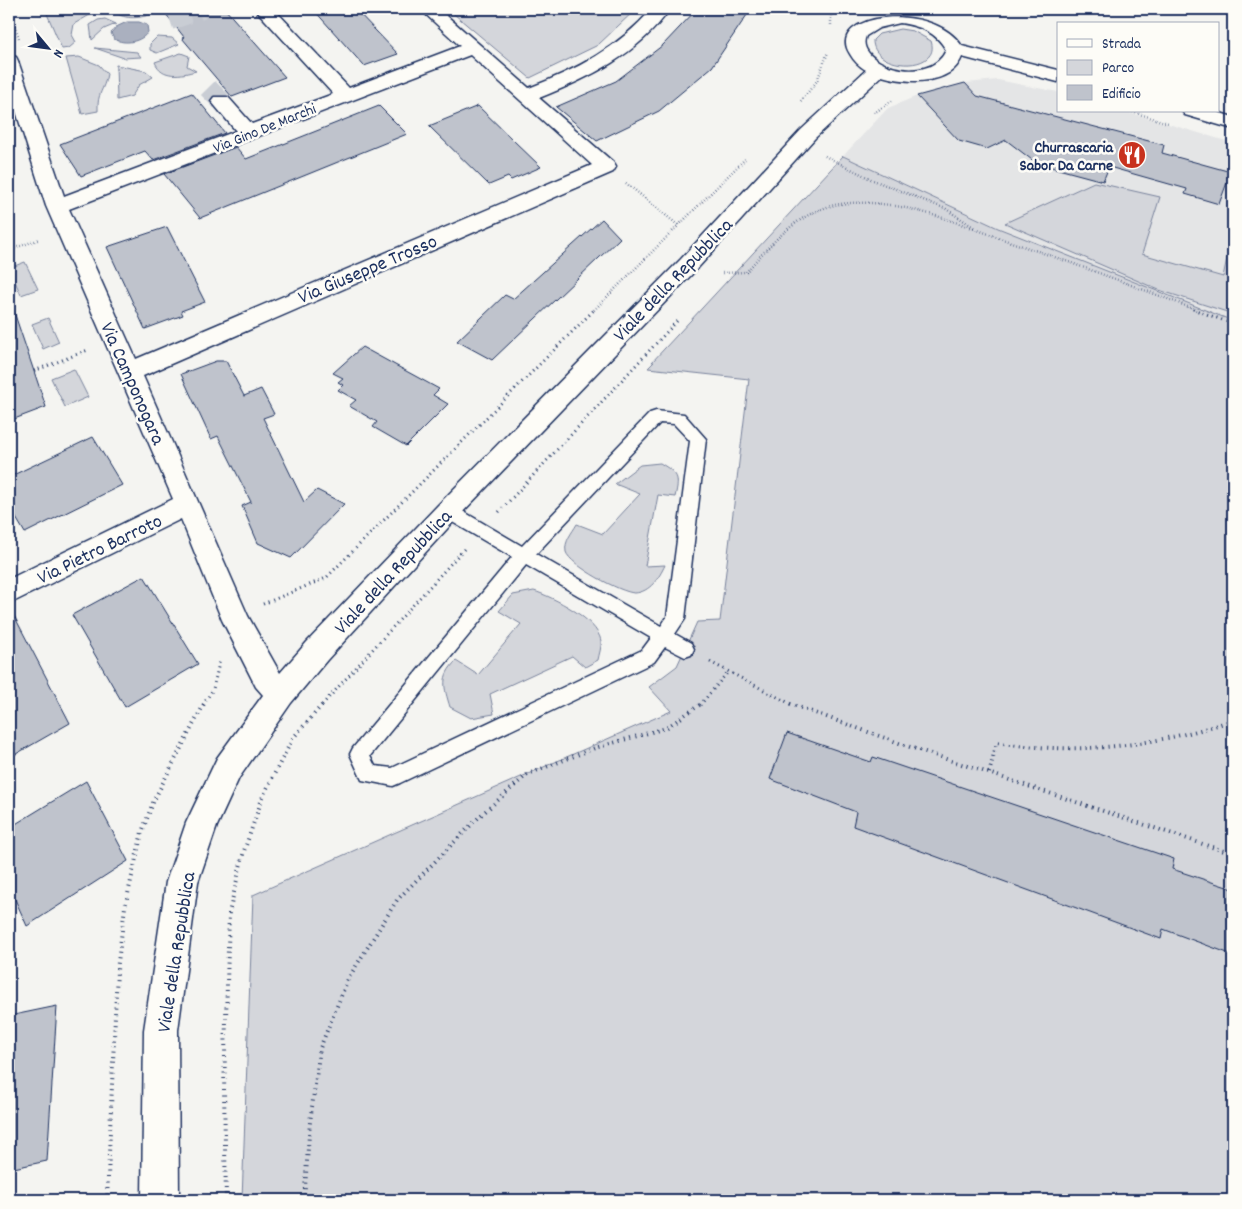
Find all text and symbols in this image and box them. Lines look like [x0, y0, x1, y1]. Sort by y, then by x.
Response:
north arrow [22, 22, 72, 72]
legend [1057, 22, 1220, 112]
text: Strada [1102, 34, 1142, 56]
text: N [47, 45, 68, 61]
text: Parco [1102, 58, 1134, 80]
text: Edificio [1102, 84, 1141, 106]
street label: Via Gino De Marchi [210, 98, 320, 160]
place label: Churrascaria Sabor Da Carne [1020, 137, 1114, 178]
restaurant icon: Churrascaria Sabor Da Carne [1117, 140, 1147, 170]
street label: Viale della Repubblica [608, 213, 741, 349]
street label: Via Giuseppe Trosso [294, 229, 442, 313]
street label: Via Camponogara [92, 318, 171, 451]
street label: Viale della Repubblica [329, 504, 460, 642]
street label: Via Pietro Barroto [33, 508, 168, 593]
street label: Viale della Repubblica [151, 870, 205, 1035]

